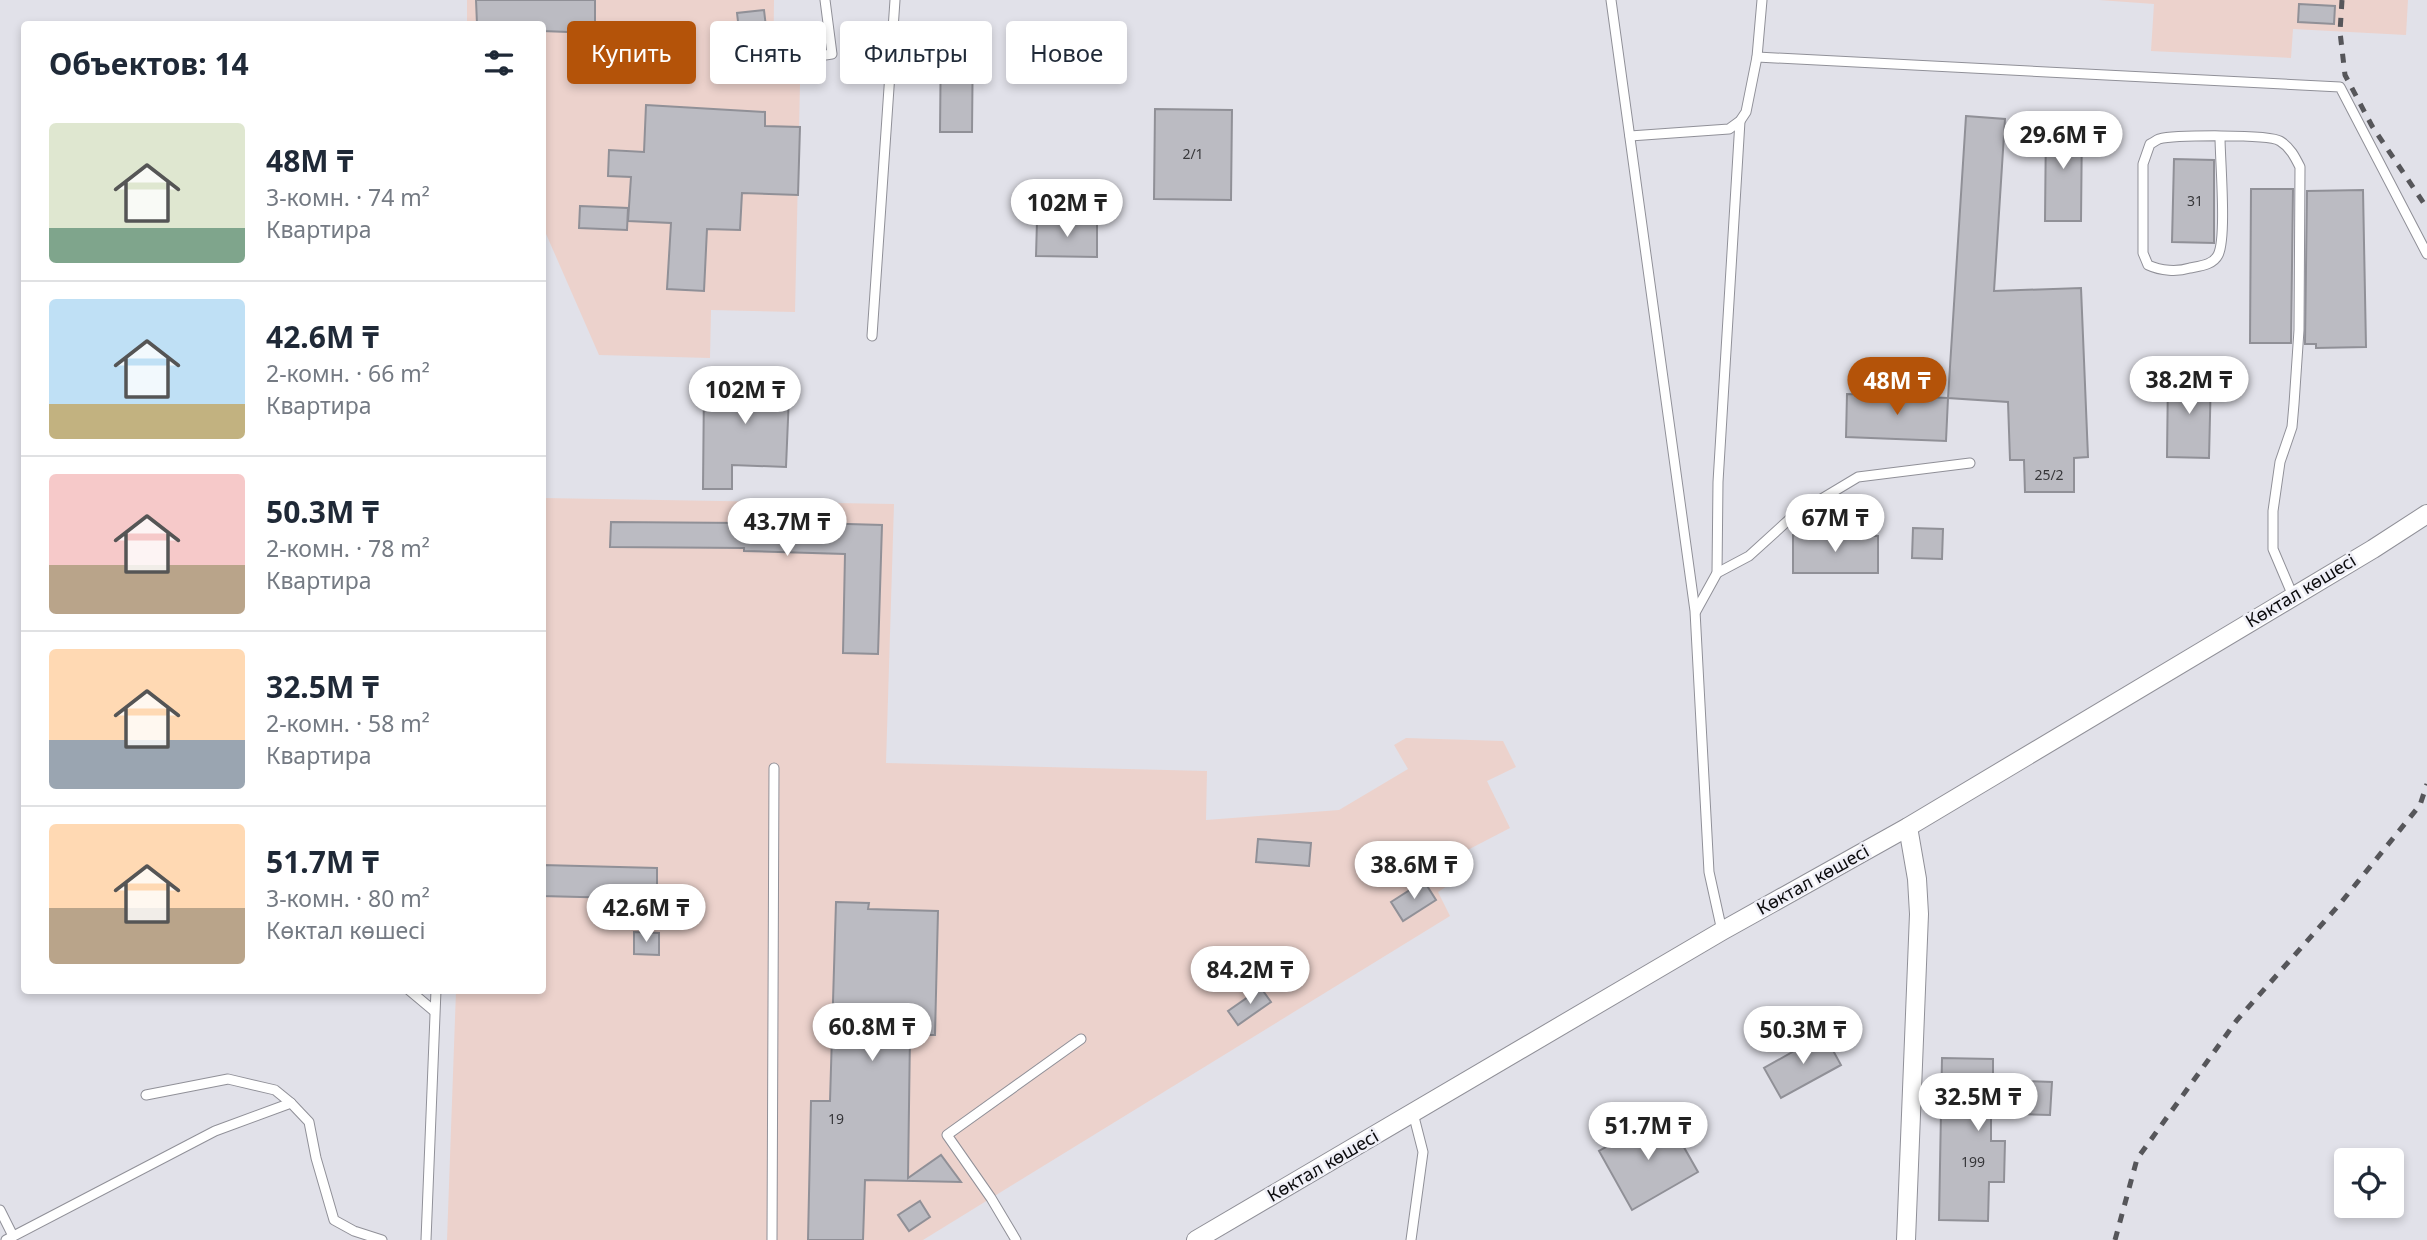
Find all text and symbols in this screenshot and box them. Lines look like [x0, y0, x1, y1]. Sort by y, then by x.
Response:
chip: Купить [567, 21, 696, 84]
chip: Снять [710, 21, 826, 84]
chip: Фильтры [840, 21, 992, 84]
chip: Новое [1006, 21, 1127, 84]
text: Объектов: 14 [49, 43, 249, 84]
icon: filters [480, 44, 518, 82]
pin: 29.6M ₸ [1998, 111, 2128, 171]
text: 29.6M ₸ [2020, 118, 2106, 150]
text: 48M ₸ [266, 140, 354, 181]
house number: 2/1 [1182, 144, 1204, 163]
icon: home [105, 151, 189, 235]
pin: 102M ₸ [1010, 180, 1124, 239]
text: 3-комн. · 74 m² [266, 181, 430, 213]
text: 102M ₸ [1027, 186, 1107, 218]
house number: 31 [2187, 191, 2203, 210]
text: Квартира [266, 213, 372, 245]
text: 42.6M ₸ [266, 316, 379, 357]
icon: home [105, 327, 189, 411]
pin: 38.2M ₸ [2124, 356, 2254, 416]
text: 2-комн. · 66 m² [266, 357, 430, 389]
pin: 48M ₸ [1848, 358, 1946, 417]
text: 38.2M ₸ [2146, 363, 2232, 395]
text: 48M ₸ [1863, 364, 1931, 396]
pin: 102M ₸ [688, 366, 802, 426]
text: 102M ₸ [705, 373, 785, 405]
text: Квартира [266, 389, 372, 421]
house number: 25/2 [2034, 465, 2064, 484]
text: 50.3M ₸ [266, 491, 379, 532]
pin: 67M ₸ [1786, 494, 1884, 554]
pin: 43.7M ₸ [722, 498, 852, 558]
text: 67M ₸ [1801, 501, 1869, 533]
icon: home [105, 502, 189, 586]
text: 43.7M ₸ [744, 505, 830, 537]
text: 2-комн. · 78 m² [266, 532, 430, 564]
street label: Көктал көшесі [2241, 548, 2360, 633]
text: Квартира [266, 564, 372, 596]
text: 32.5M ₸ [266, 666, 379, 707]
icon: home [105, 677, 189, 761]
text: 2-комн. · 58 m² [266, 707, 430, 739]
text: Квартира [266, 739, 372, 771]
street label: Көктал көшесі [1752, 838, 1873, 920]
text: 51.7M ₸ [266, 841, 379, 882]
pin: 38.6M ₸ [1349, 842, 1479, 901]
text: 38.6M ₸ [1371, 848, 1457, 880]
icon: home [105, 852, 189, 936]
text: 3-комн. · 80 m² [266, 882, 430, 914]
pin: 42.6M ₸ [581, 884, 711, 944]
text: 42.6M ₸ [603, 891, 689, 923]
text: Көктал көшесі [266, 914, 425, 946]
pin: 84.2M ₸ [1185, 946, 1315, 1006]
text: 84.2M ₸ [1207, 953, 1293, 985]
pin: 60.8M ₸ [807, 1004, 937, 1063]
pin: 50.3M ₸ [1738, 1006, 1868, 1066]
text: 60.8M ₸ [829, 1010, 915, 1042]
text: 50.3M ₸ [1760, 1013, 1846, 1045]
pin: 32.5M ₸ [1913, 1074, 2043, 1133]
text: 32.5M ₸ [1935, 1080, 2021, 1112]
pin: 51.7M ₸ [1583, 1102, 1713, 1162]
house number: 19 [828, 1109, 844, 1128]
text: 51.7M ₸ [1605, 1109, 1691, 1141]
street label: Көктал көшесі [1262, 1124, 1383, 1207]
map controls [2334, 1148, 2404, 1218]
button: locate [2334, 1148, 2404, 1218]
house number: 199 [1961, 1152, 1985, 1171]

